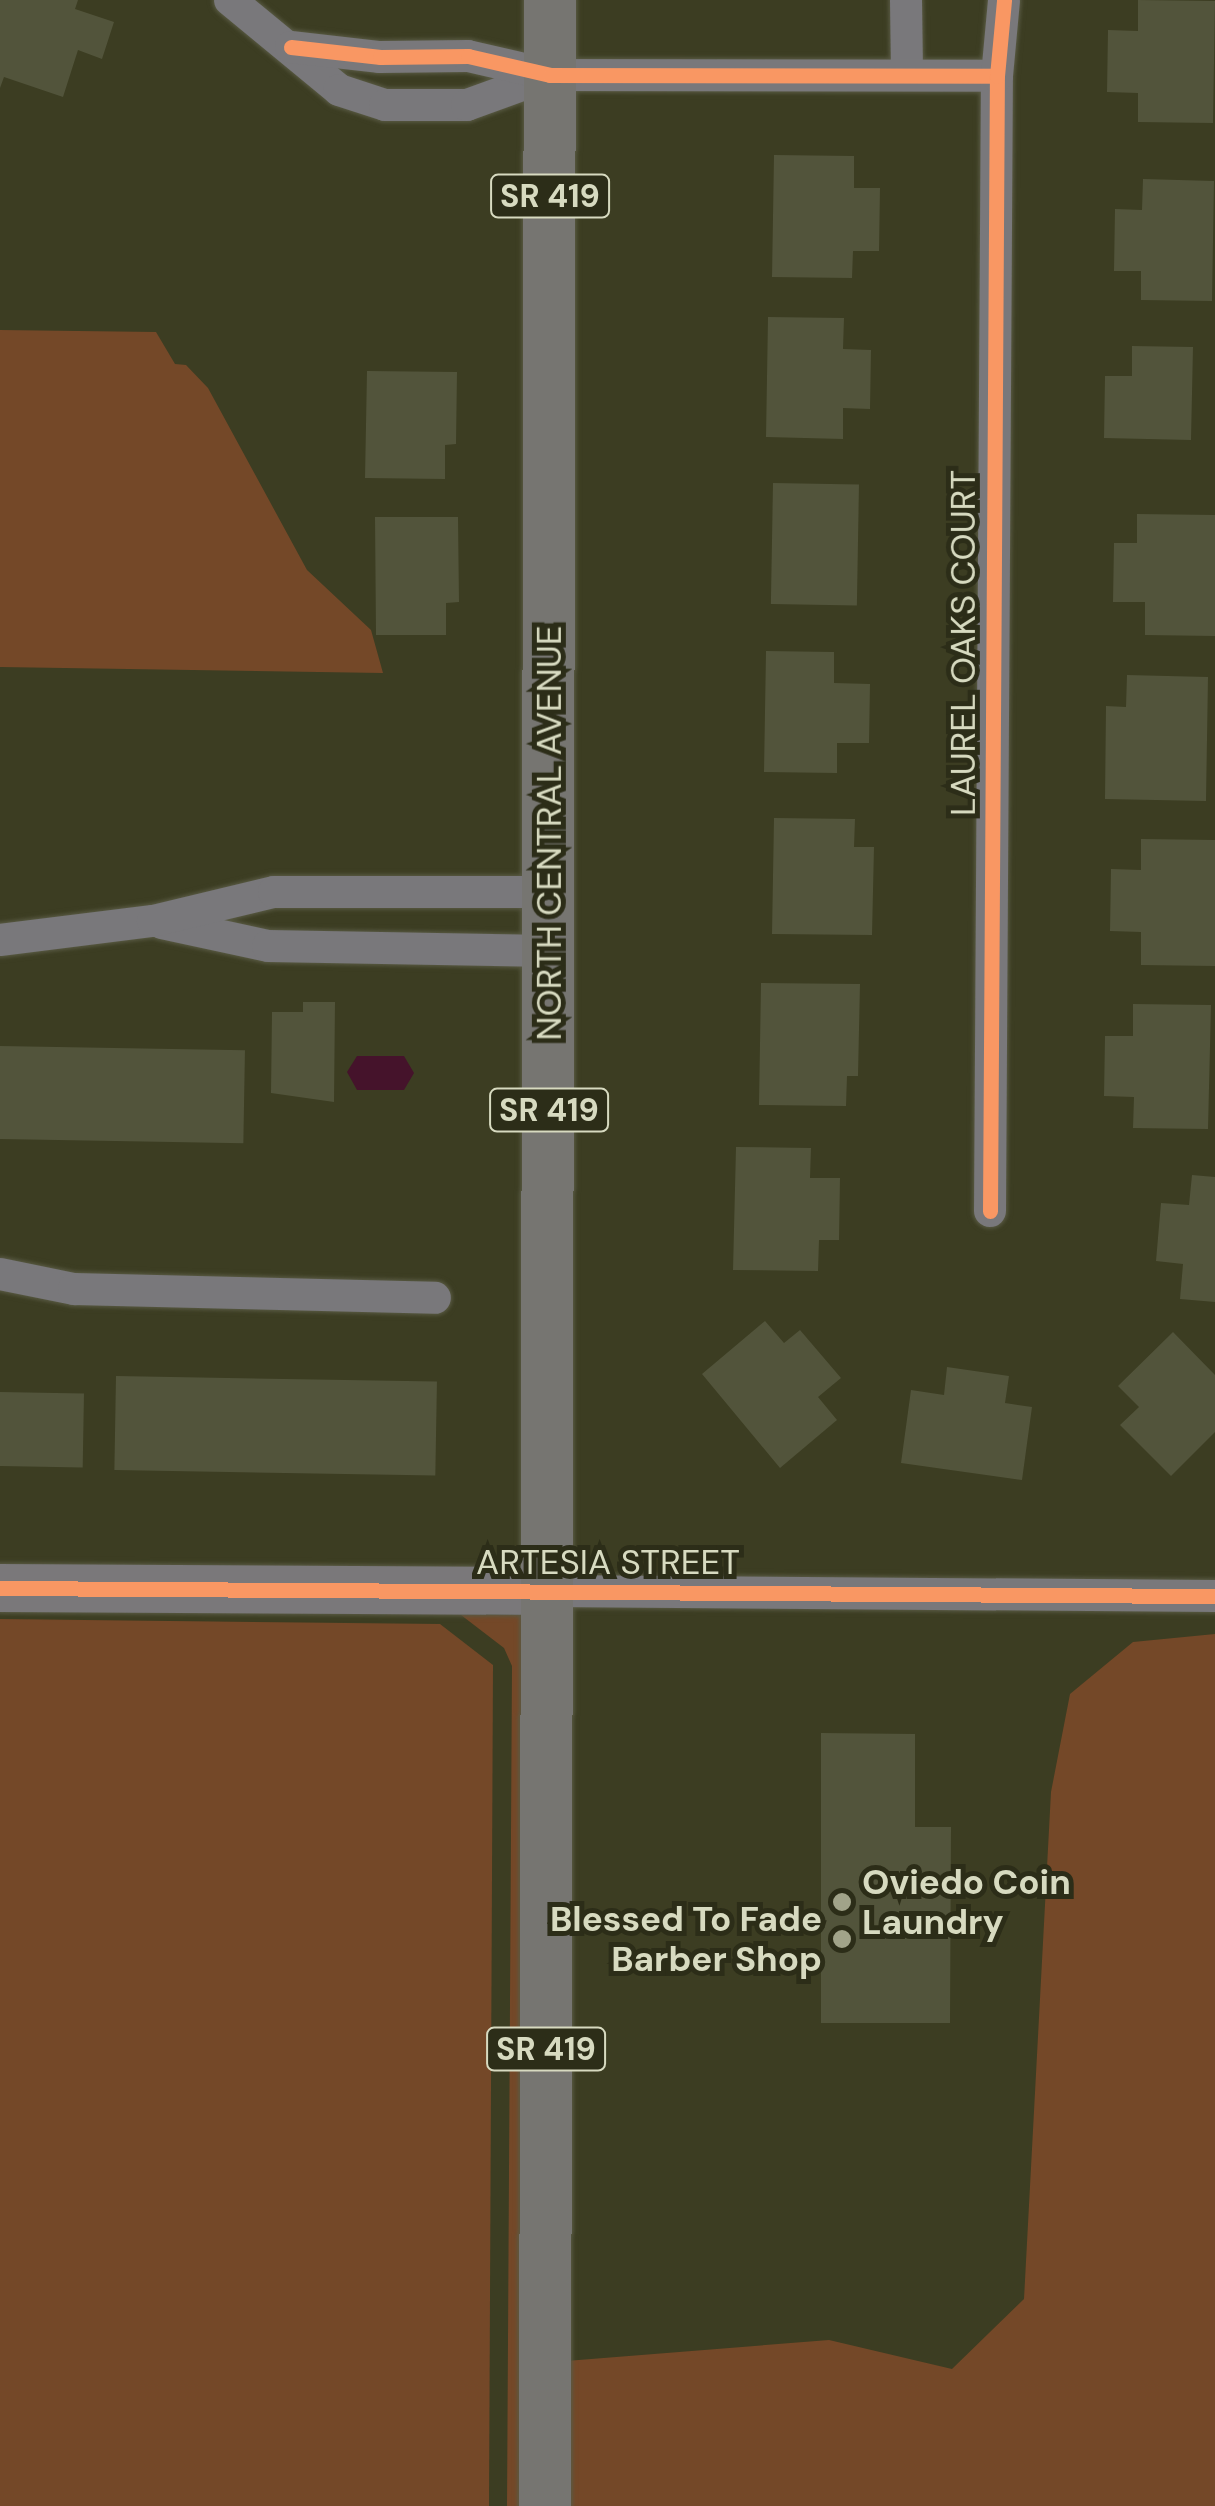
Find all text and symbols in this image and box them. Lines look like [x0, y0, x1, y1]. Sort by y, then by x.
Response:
road number: SR 419 [490, 169, 610, 223]
street label: LAUREL OAKS COURT [942, 470, 984, 816]
street label: NORTH CENTRAL AVENUE [528, 625, 570, 1041]
road number: SR 419 [489, 1083, 609, 1137]
street label: ARTESIA STREET [476, 1541, 740, 1583]
place label: Oviedo Coin Laundry [862, 1861, 1071, 1943]
marker: Oviedo Coin Laundry [831, 1891, 853, 1913]
place label: Blessed To Fade Barber Shop [550, 1898, 822, 1980]
marker: Blessed To Fade Barber Shop [831, 1928, 853, 1950]
road number: SR 419 [486, 2022, 606, 2076]

